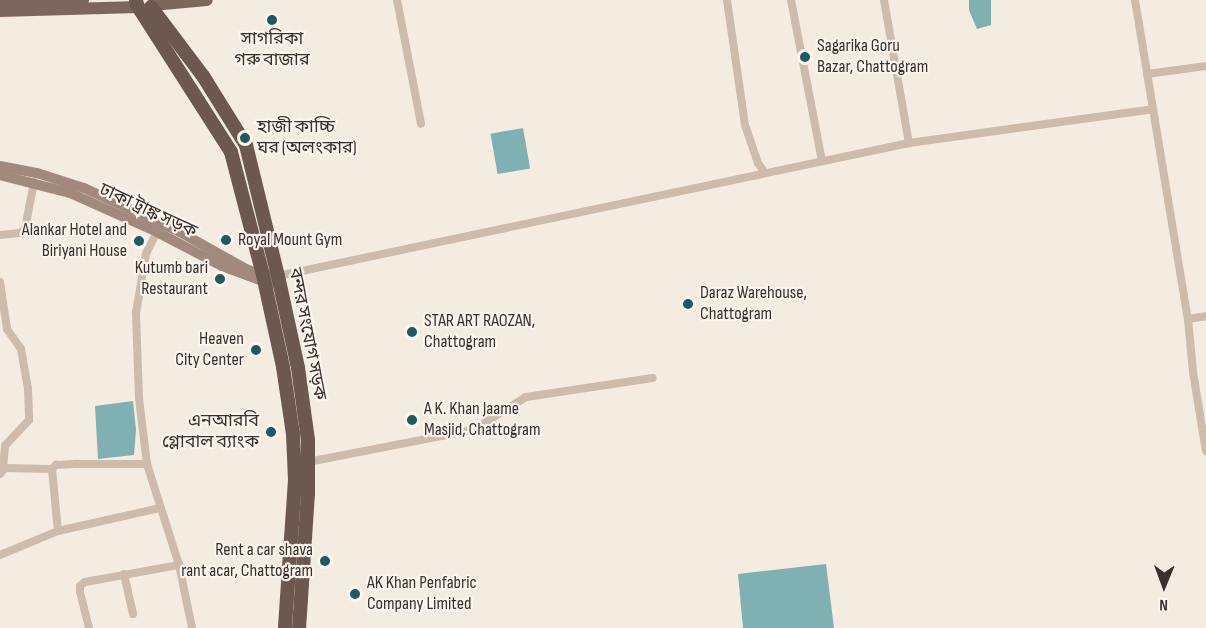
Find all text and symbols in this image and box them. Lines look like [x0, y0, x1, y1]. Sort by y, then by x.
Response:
marker: সাগরিকা গরু বাজার [265, 13, 279, 27]
place label: সাগরিকা গরু বাজার [234, 29, 310, 72]
place label: Sagarika Goru Bazar, Chattogram [817, 36, 928, 78]
marker: Sagarika Goru Bazar, Chattogram [798, 50, 812, 64]
place label: হাজী কাচ্চি ঘর (অলংকার) [257, 117, 357, 160]
marker: হাজী কাচ্চি ঘর (অলংকার) [238, 131, 252, 145]
street label: ঢাকা ট্রাঙ্ক সড়ক [96, 179, 200, 243]
place label: Alankar Hotel and Biriyani House [22, 220, 127, 262]
place label: Royal Mount Gym [238, 229, 342, 251]
marker: Royal Mount Gym [219, 233, 233, 247]
marker: Alankar Hotel and Biriyani House [132, 234, 146, 248]
place label: Kutumb bari Restaurant [135, 258, 208, 300]
street label: বন্দর সংযোগ সড়ক [284, 266, 330, 402]
marker: Kutumb bari Restaurant [213, 272, 227, 286]
place label: Daraz Warehouse, Chattogram [700, 283, 807, 326]
marker: Daraz Warehouse, Chattogram [681, 297, 695, 311]
place label: STAR ART RAOZAN, Chattogram [424, 311, 535, 354]
marker: STAR ART RAOZAN, Chattogram [405, 325, 419, 339]
place label: Heaven City Center [175, 329, 244, 372]
marker: Heaven City Center [249, 343, 263, 357]
place label: A K. Khan Jaame Masjid, Chattogram [424, 399, 541, 442]
place label: এনআরবি গ্লোবাল ব্যাংক [162, 411, 259, 454]
marker: A K. Khan Jaame Masjid, Chattogram [405, 413, 419, 427]
marker: এনআরবি গ্লোবাল ব্যাংক [264, 425, 278, 439]
place label: Rent a car shava rant acar, Chattogram [181, 540, 313, 582]
marker: Rent a car shava rant acar, Chattogram [318, 554, 332, 568]
north arrow [1134, 556, 1194, 616]
place label: AK Khan Penfabric Company Limited [367, 573, 477, 616]
marker: AK Khan Penfabric Company Limited [348, 587, 362, 601]
text: N [1159, 595, 1168, 614]

